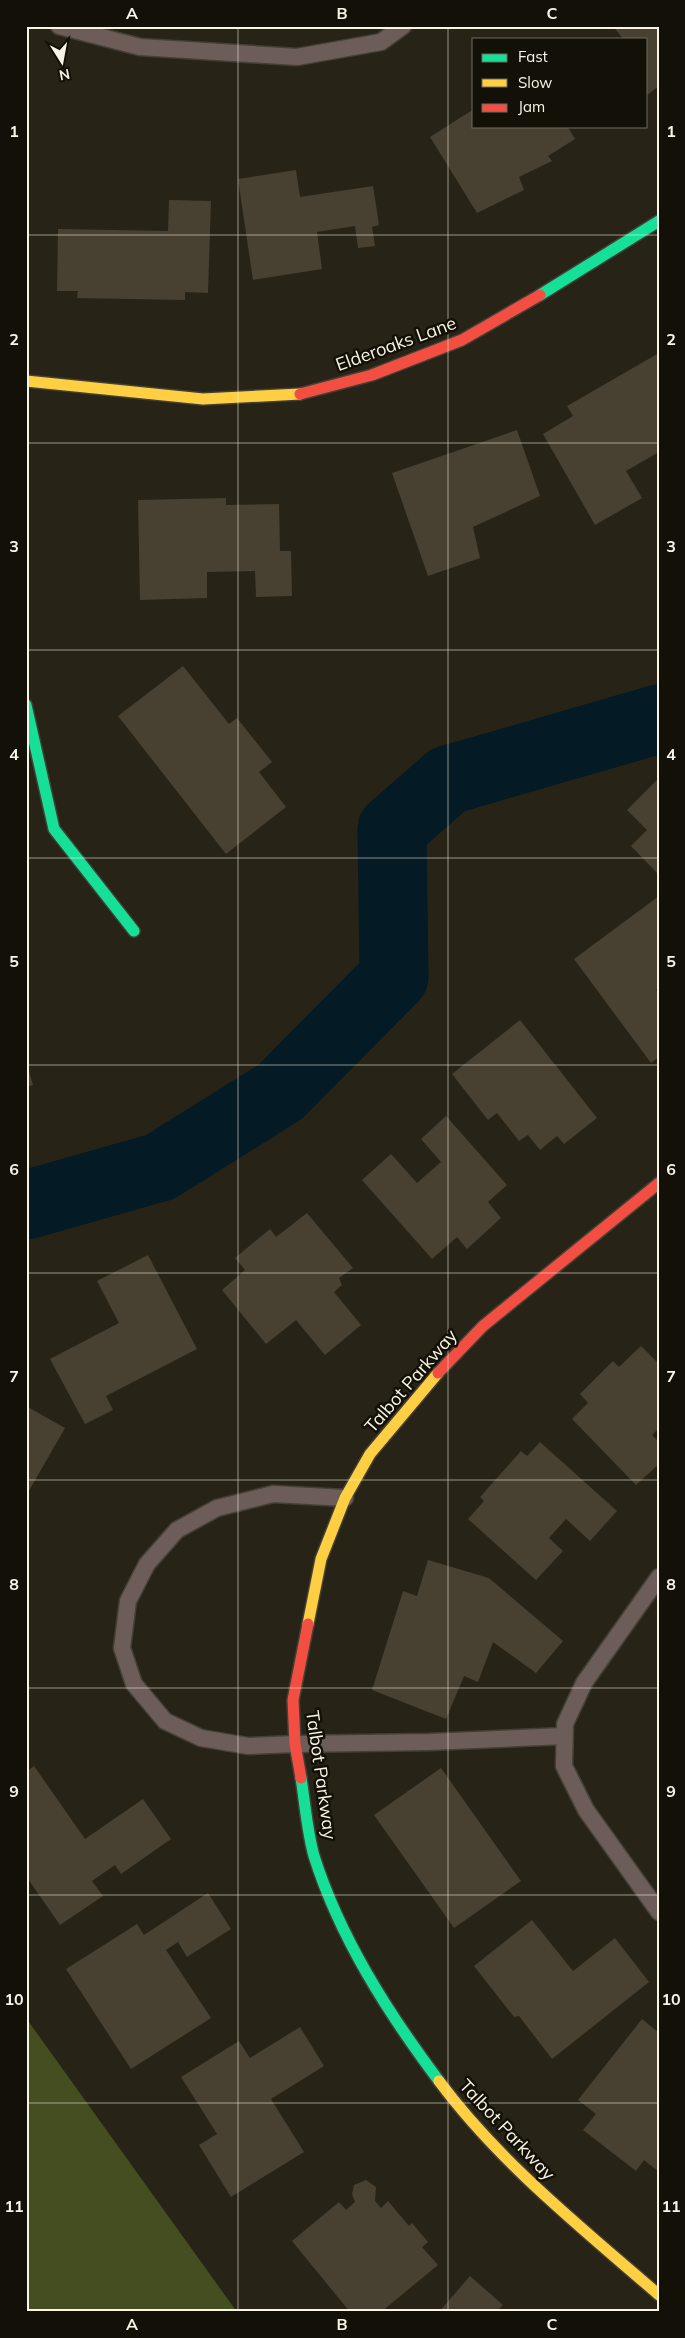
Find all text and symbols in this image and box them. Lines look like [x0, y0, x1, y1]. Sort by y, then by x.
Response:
text: A [126, 3, 138, 23]
text: B [336, 3, 348, 23]
text: C [547, 3, 558, 23]
north arrow [38, 38, 88, 88]
legend [472, 38, 648, 128]
text: Fast [518, 47, 548, 66]
text: N [58, 65, 71, 85]
text: Slow [518, 73, 552, 92]
text: Jam [518, 97, 545, 116]
text: 1 [9, 121, 19, 141]
text: 1 [666, 121, 676, 141]
street label: Elderoaks Lane [332, 311, 459, 376]
text: 2 [9, 329, 19, 349]
text: 2 [666, 329, 676, 349]
text: 3 [9, 536, 19, 556]
text: 3 [666, 536, 676, 556]
text: 4 [9, 744, 19, 764]
text: 4 [666, 744, 676, 764]
text: 5 [9, 951, 19, 971]
text: 5 [666, 951, 676, 971]
text: 6 [9, 1159, 19, 1179]
text: 6 [666, 1159, 676, 1179]
street label: Talbot Parkway [359, 1324, 462, 1437]
text: 7 [9, 1366, 19, 1386]
text: 7 [666, 1366, 676, 1386]
text: 8 [9, 1574, 19, 1594]
text: 8 [666, 1574, 676, 1594]
street label: Talbot Parkway [301, 1709, 342, 1841]
text: 9 [9, 1781, 19, 1801]
text: 9 [666, 1781, 676, 1801]
text: 10 [4, 1989, 24, 2009]
text: 10 [661, 1989, 681, 2009]
street label: Talbot Parkway [455, 2074, 560, 2185]
text: 11 [4, 2196, 24, 2216]
text: 11 [661, 2196, 681, 2216]
text: A [126, 2314, 138, 2334]
text: B [336, 2314, 348, 2334]
text: C [547, 2314, 558, 2334]

